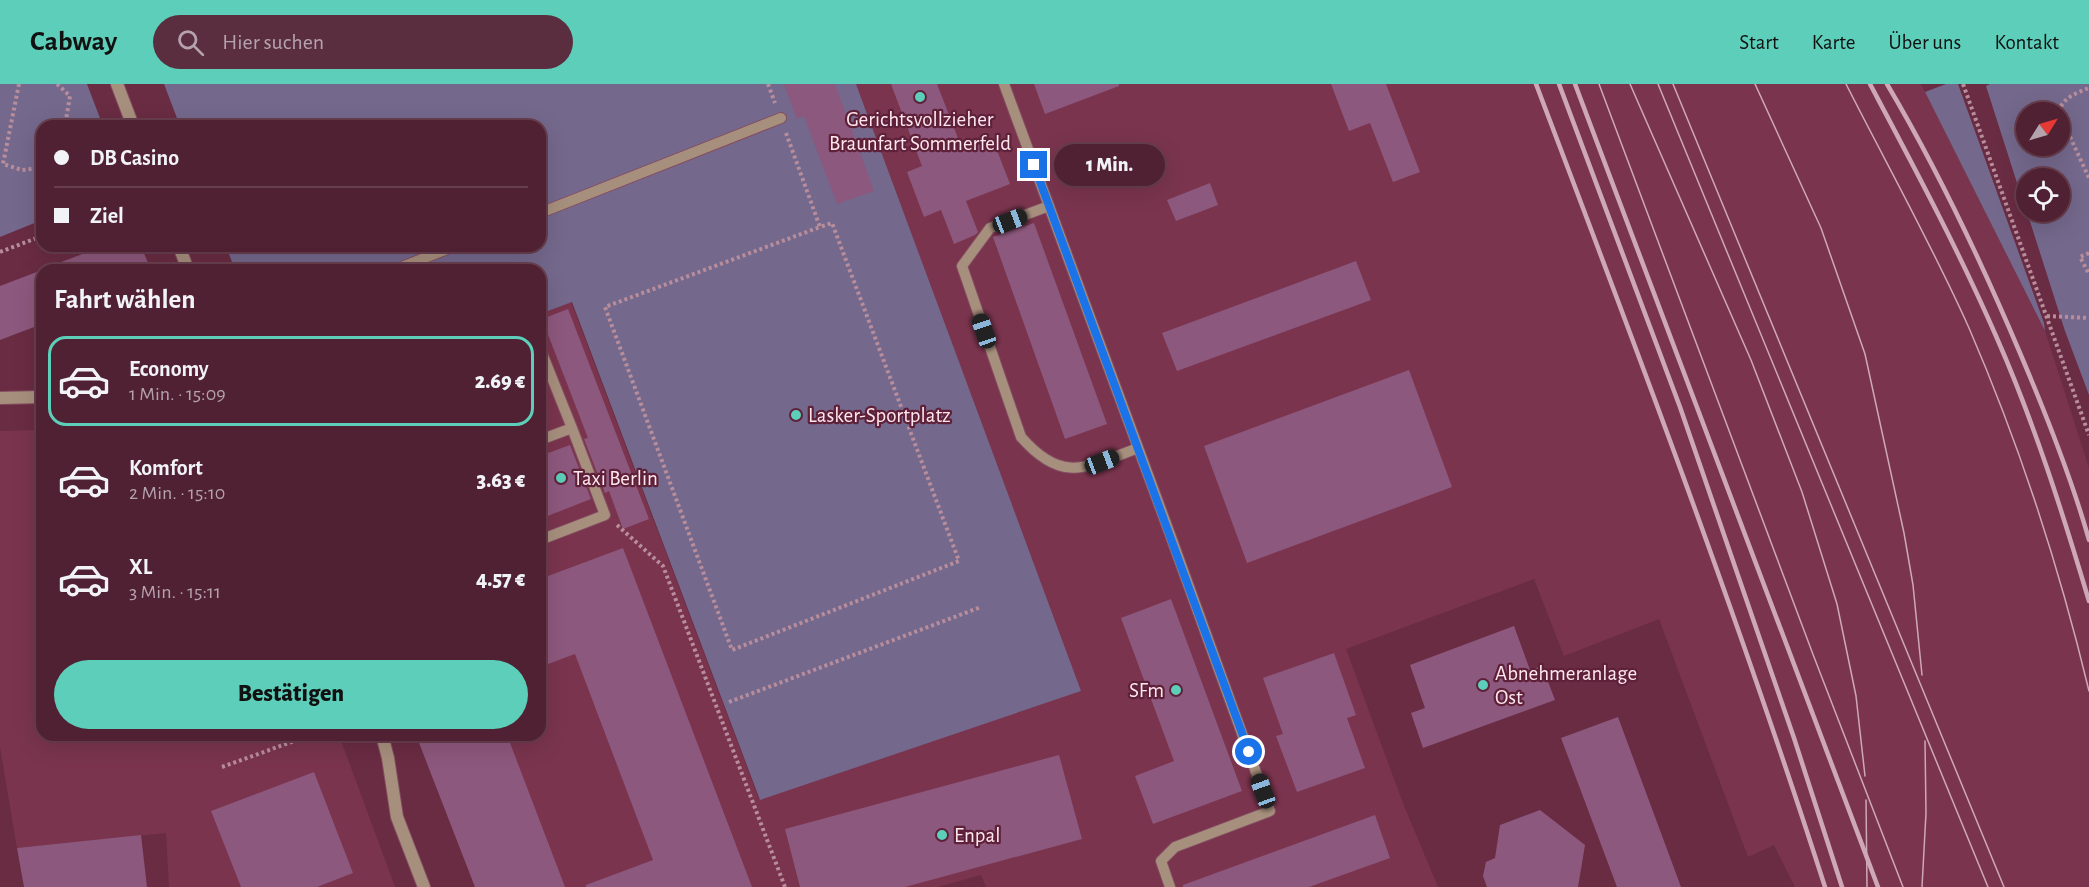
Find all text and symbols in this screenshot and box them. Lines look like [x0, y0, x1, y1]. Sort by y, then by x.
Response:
search box [153, 15, 573, 69]
icon: search [174, 26, 207, 59]
text: Cabway [30, 28, 117, 56]
text: Hier suchen [222, 31, 324, 53]
text: Start [1739, 32, 1779, 53]
text: Karte [1812, 32, 1855, 53]
text: Über uns [1888, 32, 1961, 53]
text: Kontakt [1994, 32, 2059, 53]
marker: Gerichtsvollzieher Braunfart Sommerfeld [913, 90, 927, 104]
north arrow [2016, 102, 2070, 156]
map controls [2016, 102, 2070, 222]
place label: Gerichtsvollzieher Braunfart Sommerfeld [829, 109, 1011, 154]
callout: 1 Min. [1055, 144, 1166, 186]
text: DB Casino [90, 147, 179, 169]
route end [1020, 151, 1047, 178]
text: 1 Min. [1086, 155, 1133, 175]
button: locate [2016, 168, 2070, 222]
text: Ziel [90, 205, 124, 227]
car [990, 206, 1030, 236]
text: Fahrt wählen [54, 286, 196, 313]
car [970, 311, 998, 351]
icon: car [57, 354, 111, 408]
text: Economy [129, 358, 209, 380]
text: 2.69 € [475, 370, 525, 392]
text: 1 Min. · 15:09 [129, 384, 226, 404]
place label: Lasker-Sportplatz [808, 405, 951, 426]
marker: Lasker-Sportplatz [789, 408, 803, 422]
car [1082, 447, 1122, 477]
icon: car [57, 453, 111, 507]
text: Komfort [129, 457, 203, 479]
place label: Taxi Berlin [573, 468, 658, 489]
text: 3.63 € [477, 469, 525, 491]
marker: Taxi Berlin [554, 471, 568, 485]
text: 2 Min. · 15:10 [129, 483, 225, 503]
icon: car [57, 552, 111, 606]
text: XL [129, 556, 152, 578]
text: 4.57 € [476, 568, 525, 590]
text: 3 Min. · 15:11 [129, 582, 221, 602]
button: Bestätigen [54, 660, 528, 729]
place label: Abnehmeranlage Ost [1495, 663, 1637, 708]
marker: Abnehmeranlage Ost [1476, 678, 1490, 692]
place label: SFm [1129, 680, 1164, 701]
marker: SFm [1169, 683, 1183, 697]
route start [1235, 738, 1262, 765]
car [1248, 771, 1278, 811]
place label: Enpal [954, 825, 1000, 846]
marker: Enpal [935, 828, 949, 842]

